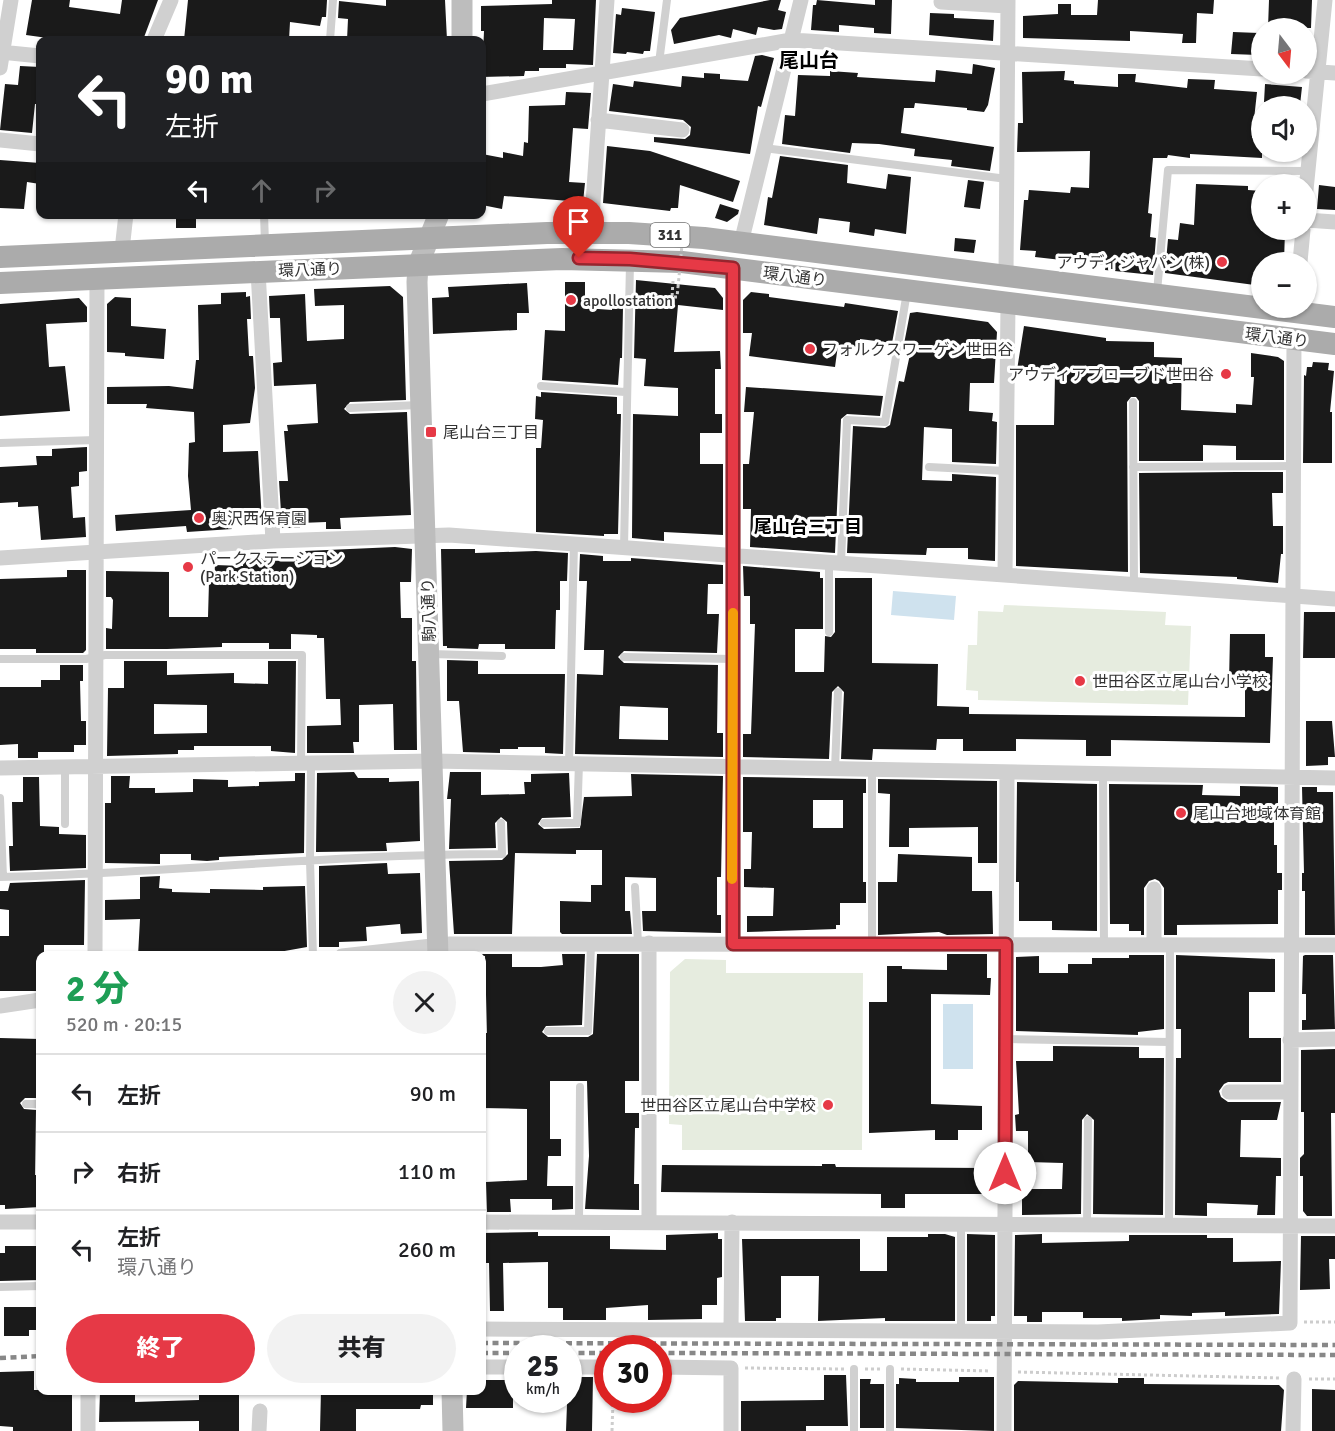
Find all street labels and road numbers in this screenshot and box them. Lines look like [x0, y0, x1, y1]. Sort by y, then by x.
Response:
road number: 311 [650, 223, 690, 247]
street label: 環八通り [278, 259, 342, 281]
street label: 環八通り [762, 263, 828, 291]
street label: 環八通り [1244, 324, 1310, 352]
street label: 駒八通り [418, 578, 440, 642]

